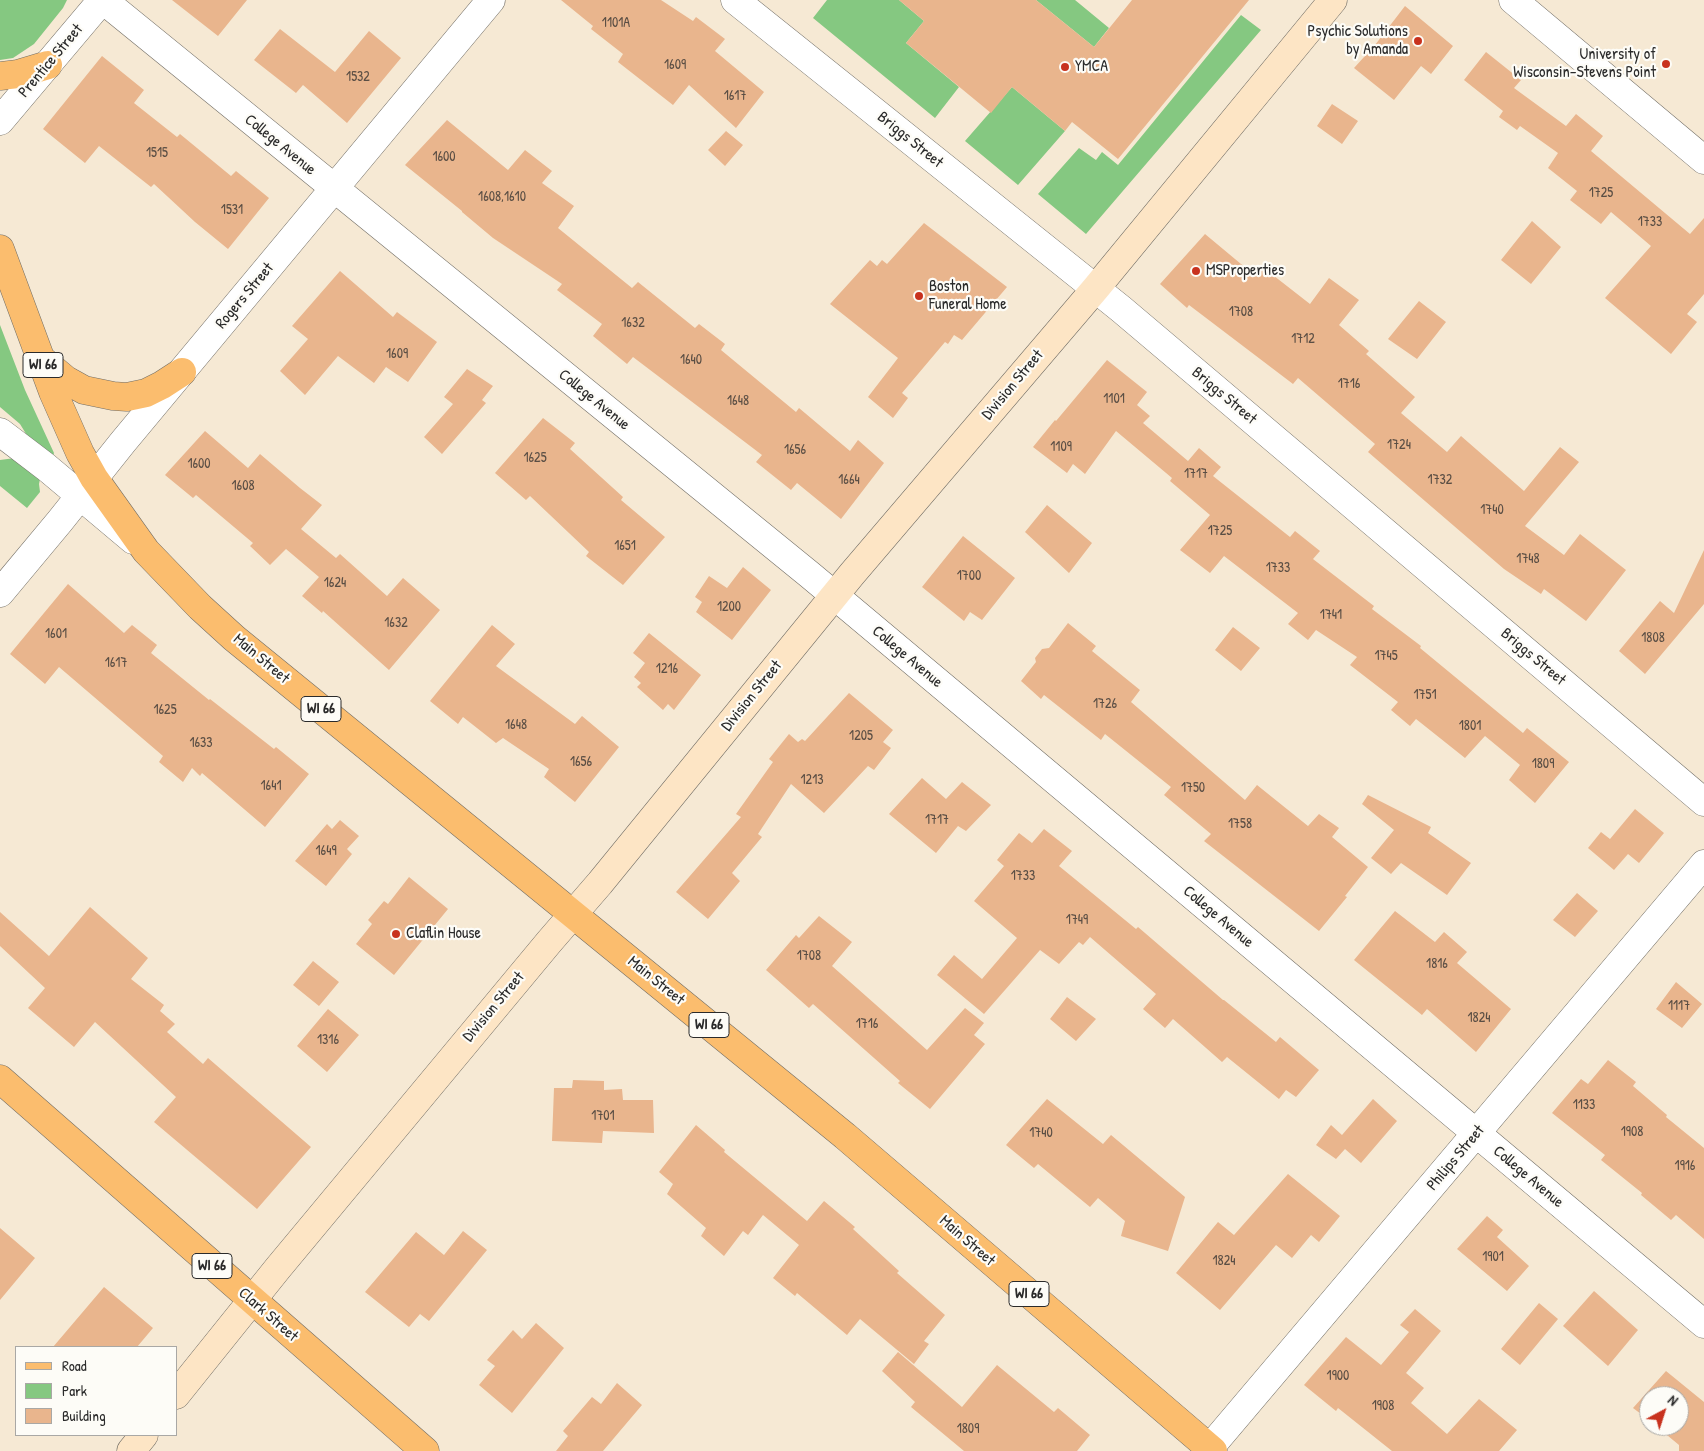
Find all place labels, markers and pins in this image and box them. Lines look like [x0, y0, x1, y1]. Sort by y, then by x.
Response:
place label: Psychic Solutions by Amanda [1308, 22, 1408, 60]
marker: Psychic Solutions by Amanda [1412, 35, 1424, 47]
place label: University of Wisconsin–Stevens Point [1513, 45, 1656, 83]
place label: YMCA [1075, 57, 1108, 77]
marker: University of Wisconsin–Stevens Point [1660, 58, 1672, 70]
marker: YMCA [1059, 61, 1071, 73]
place label: MSProperties [1206, 261, 1284, 281]
marker: MSProperties [1190, 265, 1202, 277]
place label: Boston Funeral Home [929, 277, 1007, 315]
marker: Boston Funeral Home [913, 290, 925, 302]
place label: Claflin House [406, 924, 481, 944]
marker: Claflin House [390, 928, 402, 940]

